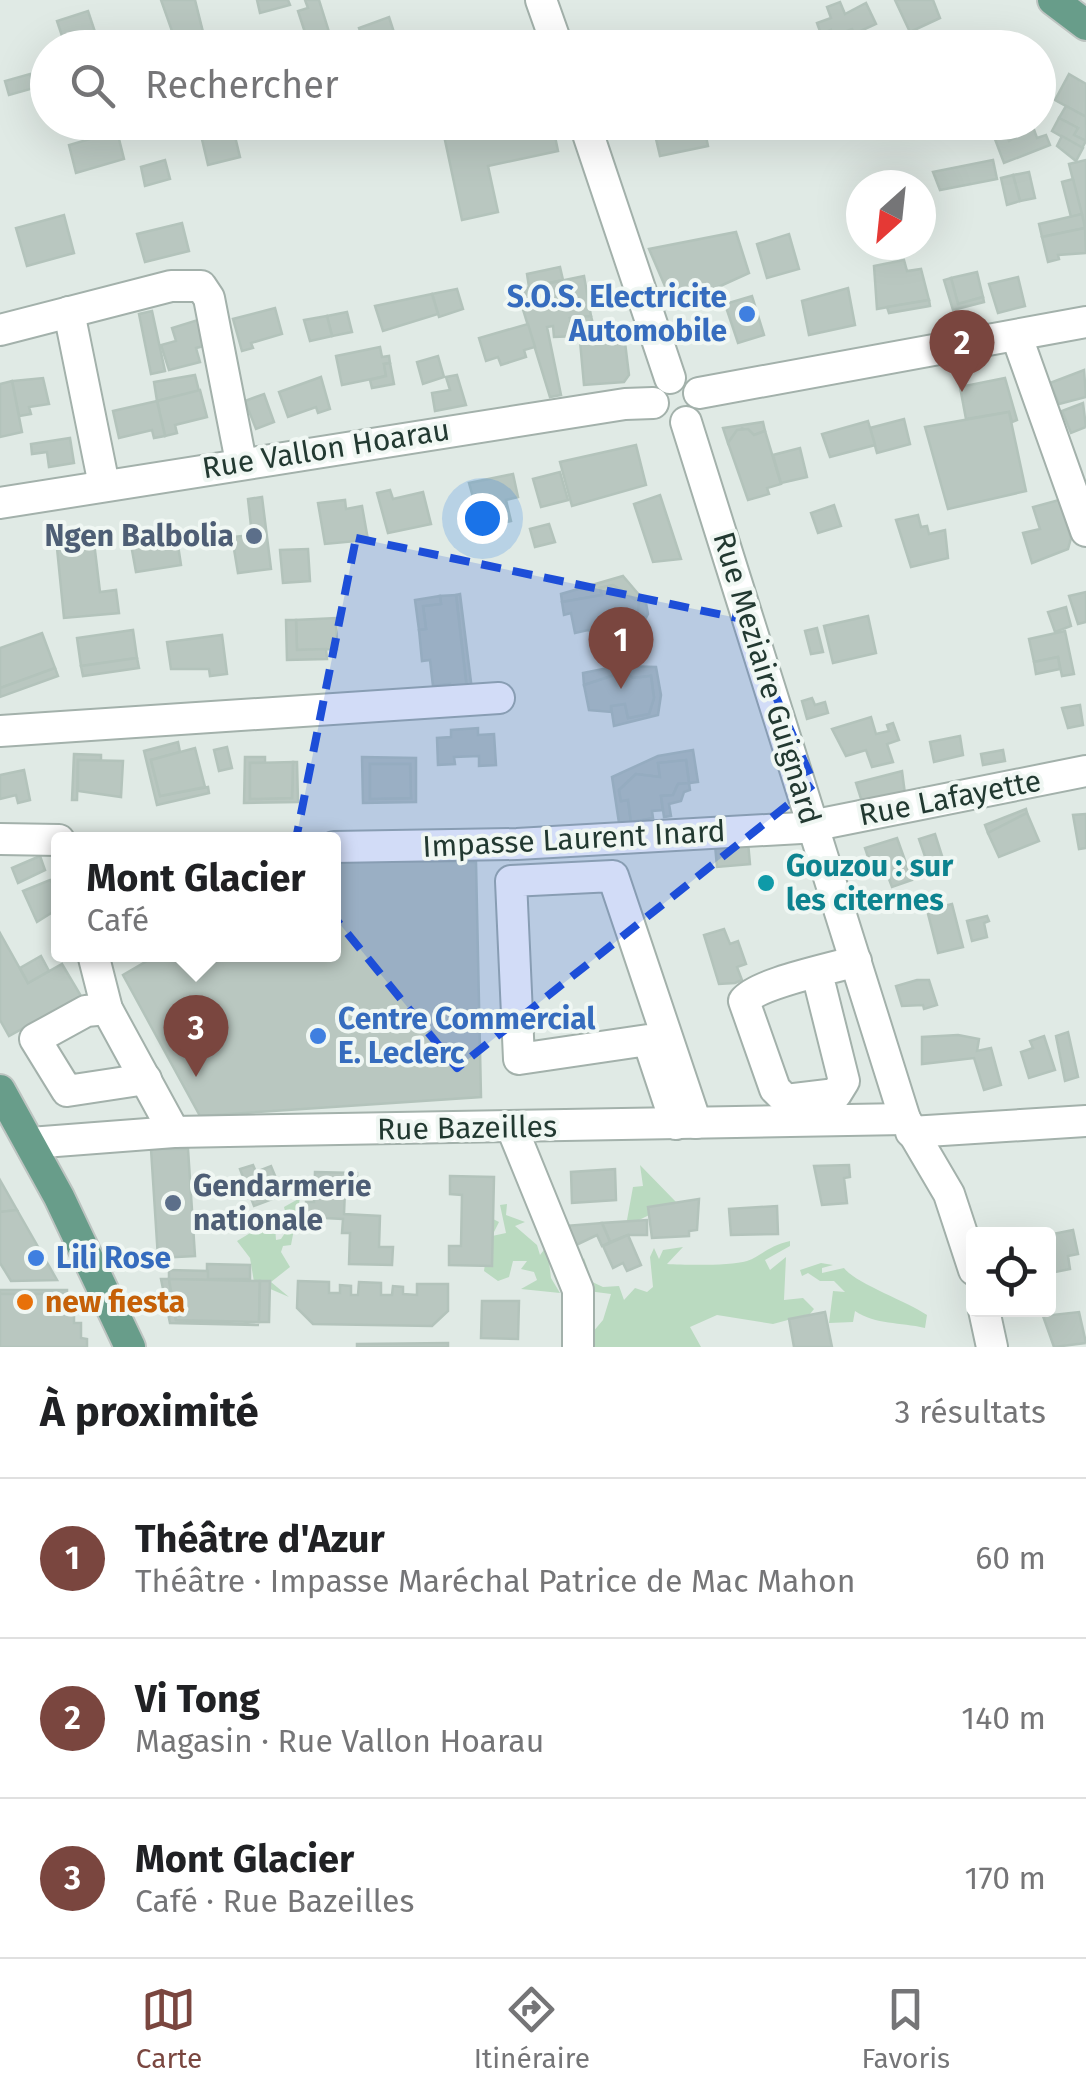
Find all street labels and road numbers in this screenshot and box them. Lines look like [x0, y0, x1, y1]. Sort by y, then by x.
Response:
street label: Rue Vallon Hoarau [200, 412, 452, 486]
street label: Rue Meziaire Guignard [705, 528, 829, 828]
street label: Rue Lafayette [856, 763, 1044, 833]
street label: Impasse Laurent Inard [422, 813, 726, 865]
street label: Rue Bazeilles [377, 1108, 557, 1148]

